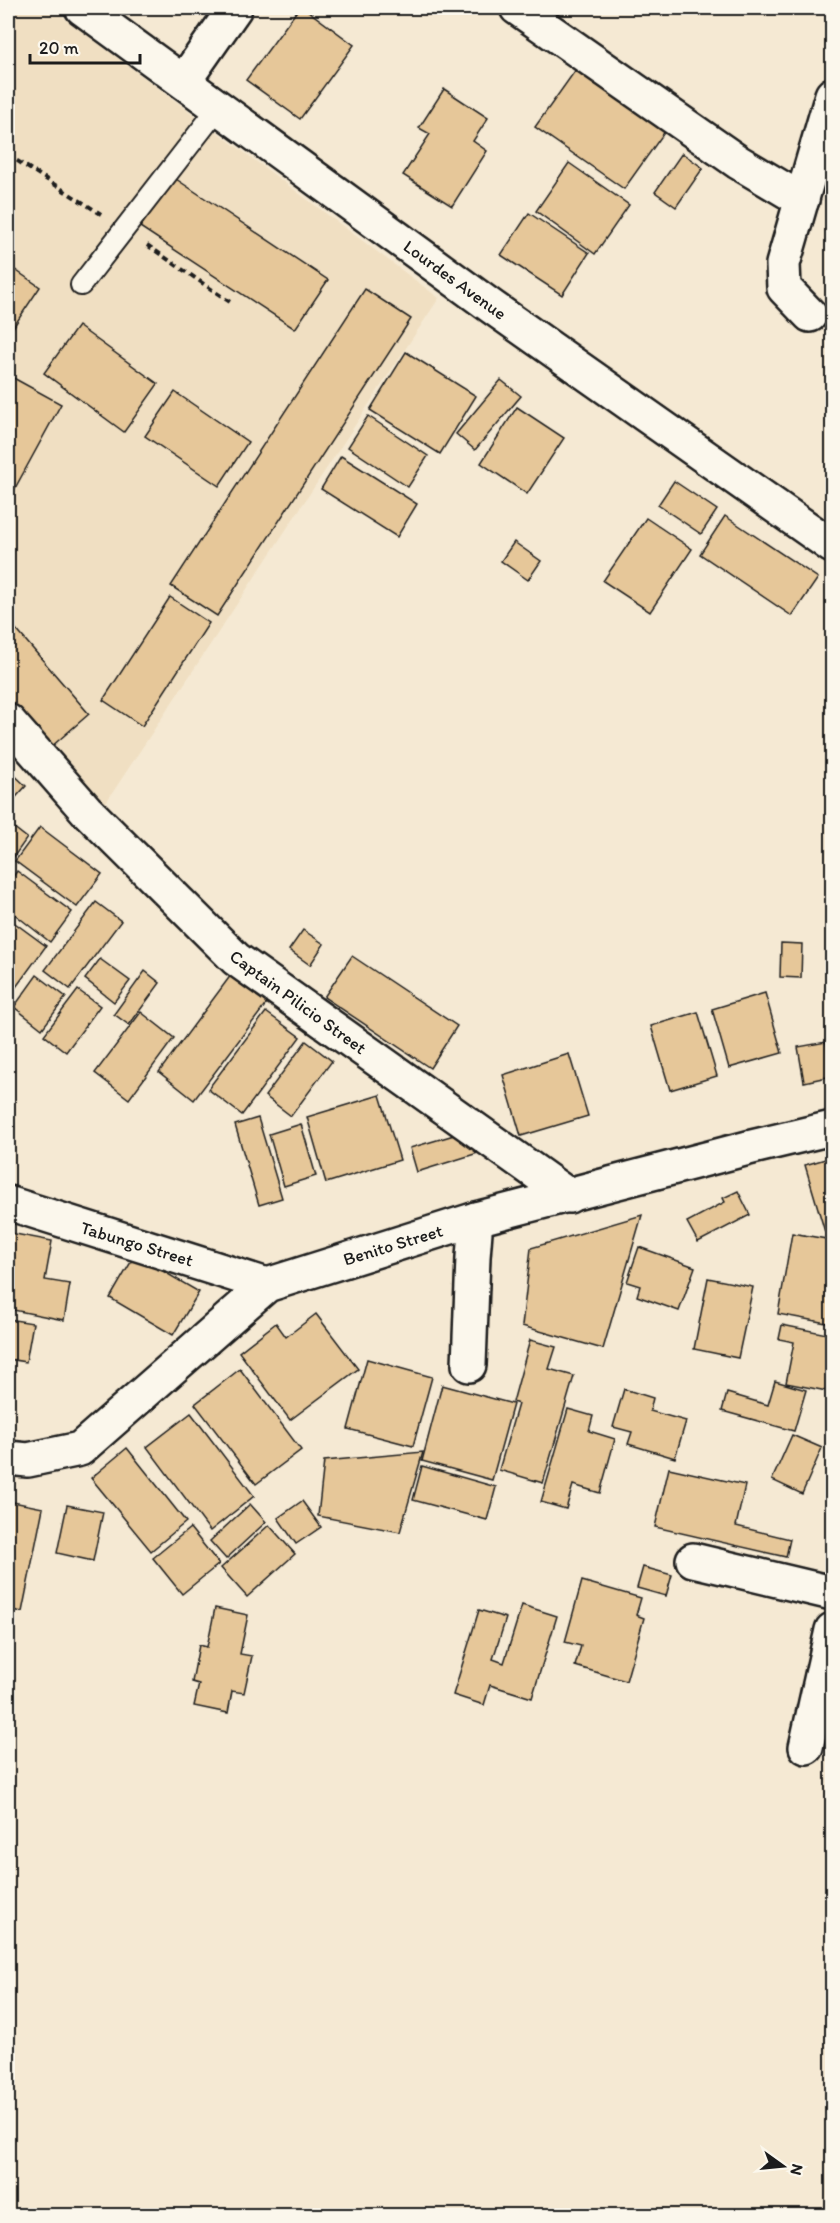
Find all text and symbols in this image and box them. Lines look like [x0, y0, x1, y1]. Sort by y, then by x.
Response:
scale bar [30, 27, 140, 65]
text: 20 m [39, 37, 79, 59]
street label: Lourdes Avenue [399, 235, 511, 325]
street label: Captain Pilicio Street [225, 945, 371, 1059]
street label: Tabungo Street [78, 1216, 196, 1272]
street label: Benito Street [341, 1219, 446, 1271]
north arrow [753, 2136, 813, 2196]
text: N [786, 2162, 808, 2177]

